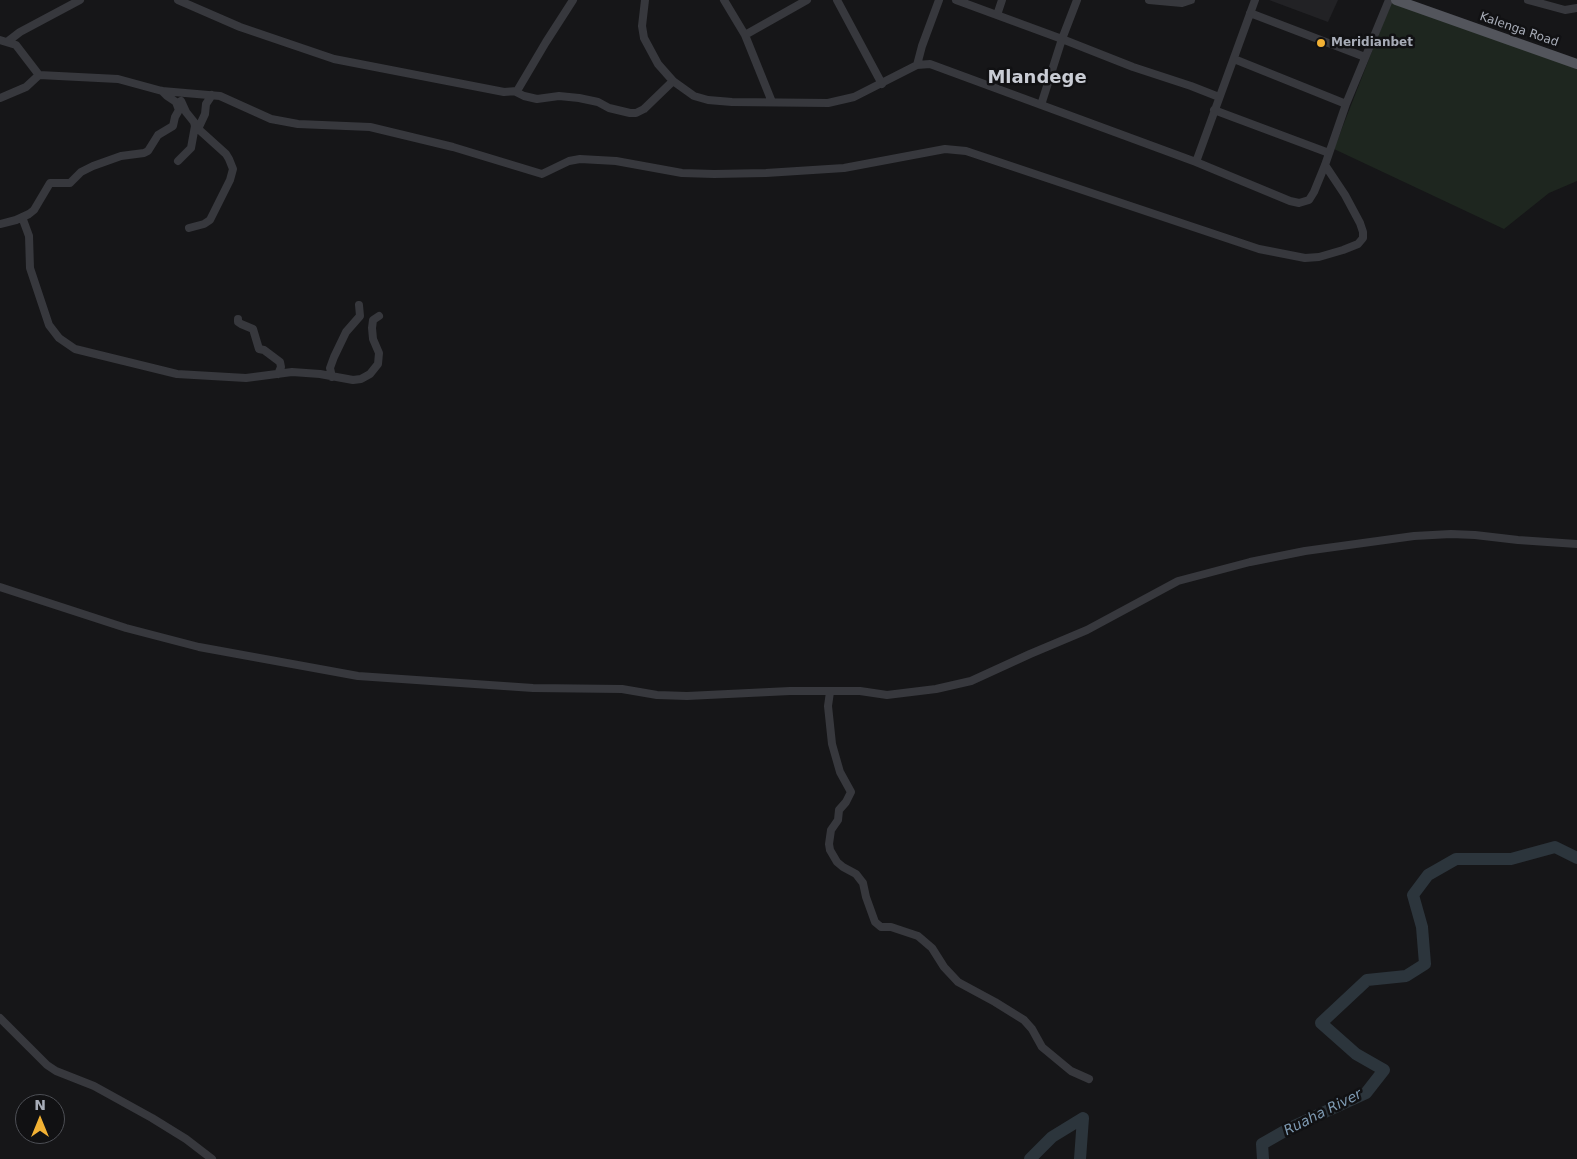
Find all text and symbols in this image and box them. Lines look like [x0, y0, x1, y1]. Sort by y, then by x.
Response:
street label: Kalenga Road [1478, 10, 1560, 50]
place label: Meridianbet [1331, 36, 1413, 50]
marker: Meridianbet [1315, 37, 1327, 49]
district label: Mlandege [987, 67, 1087, 89]
water label: Ruaha River [1281, 1086, 1365, 1140]
north arrow [15, 1094, 65, 1144]
text: N [34, 1097, 46, 1113]

